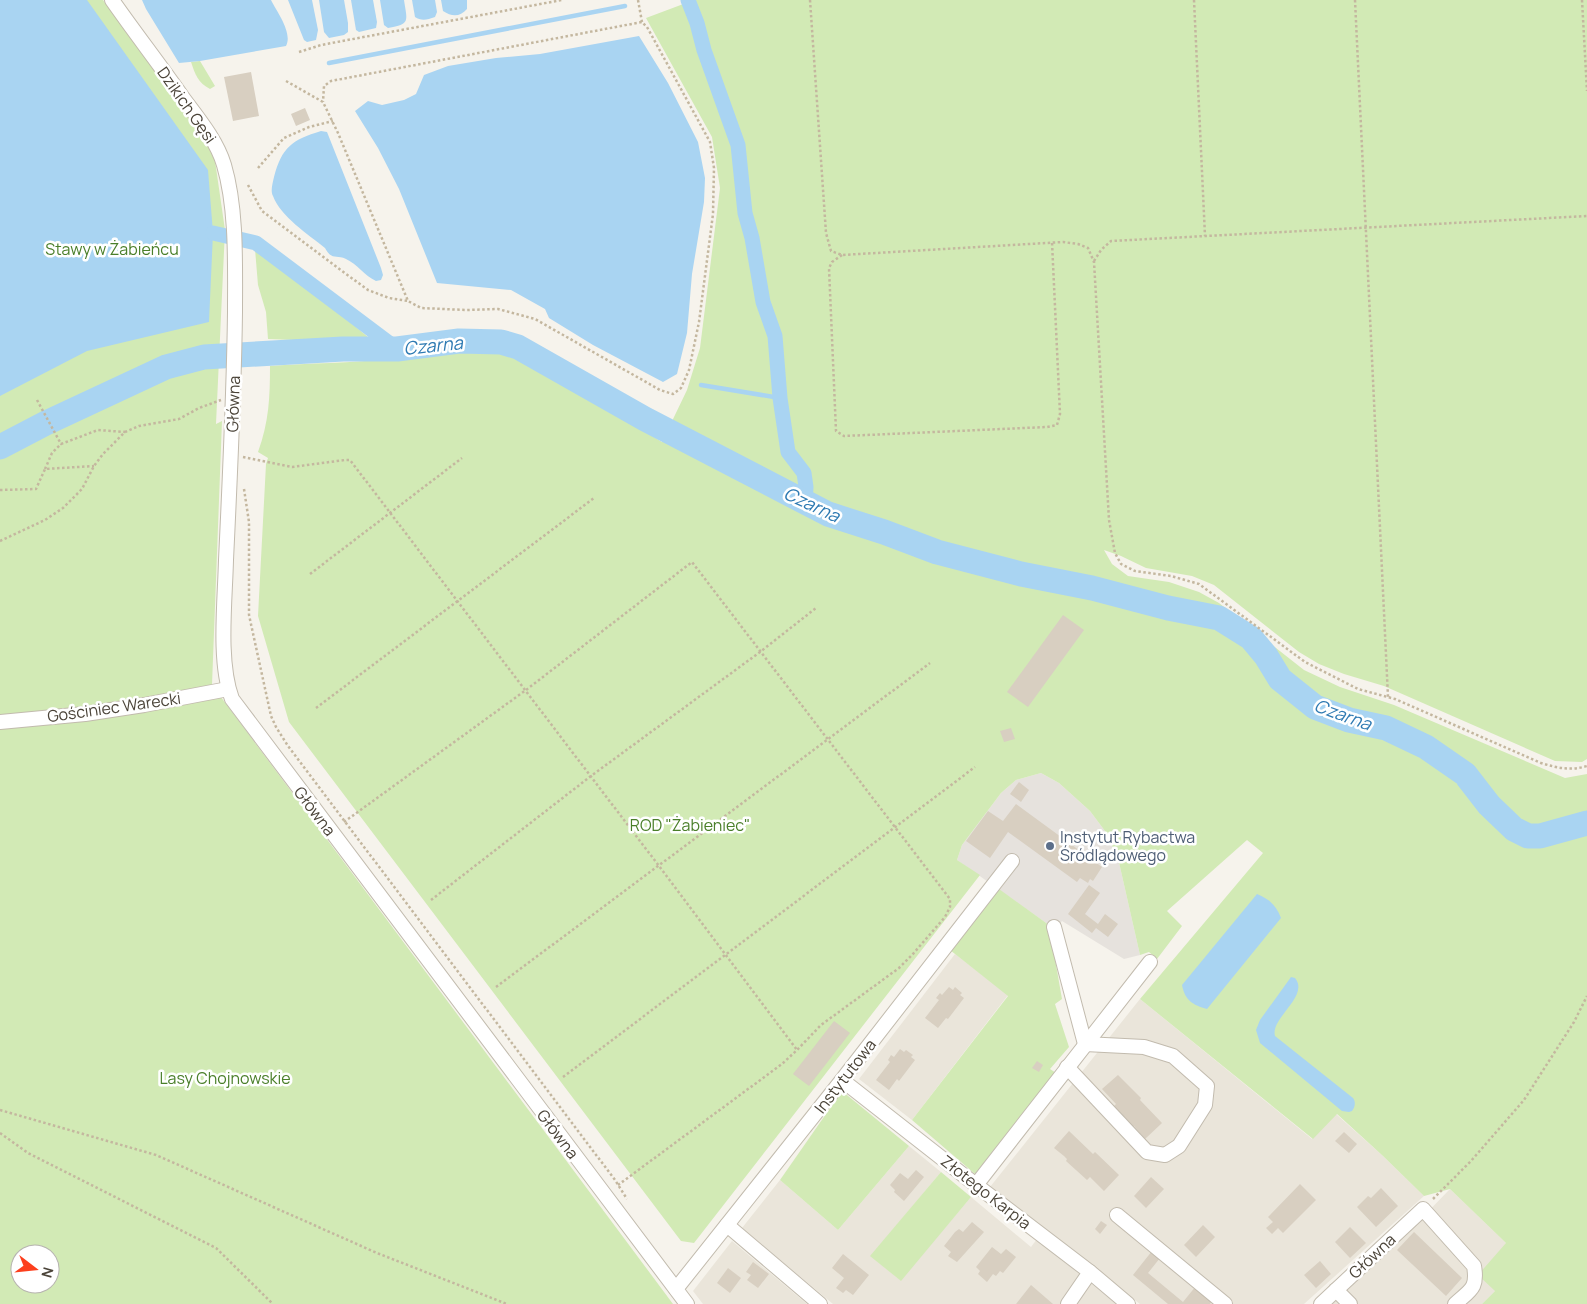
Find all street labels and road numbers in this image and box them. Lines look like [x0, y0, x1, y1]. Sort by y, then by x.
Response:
street label: Dzikich Gęsi [152, 62, 222, 148]
street label: Główna [221, 375, 245, 433]
street label: Gościniec Warecki [46, 687, 182, 727]
street label: Główna [289, 782, 341, 840]
street label: Instytutowa [809, 1034, 881, 1118]
street label: Główna [532, 1105, 584, 1163]
street label: Złotego Karpia [936, 1150, 1036, 1234]
street label: Główna [1344, 1229, 1400, 1283]

